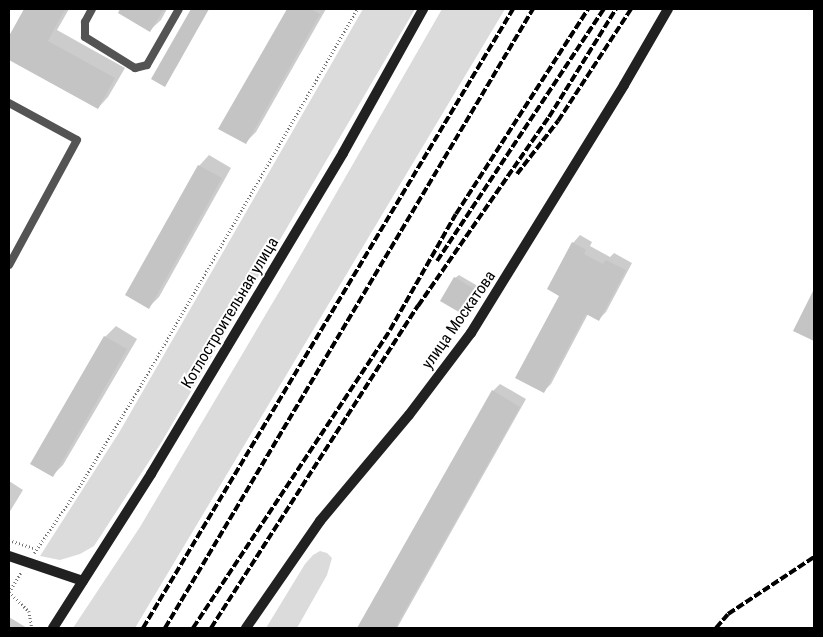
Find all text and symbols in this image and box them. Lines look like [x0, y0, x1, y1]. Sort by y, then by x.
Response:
street label: Котлостроительная улица [177, 234, 283, 392]
street label: улица Москатова [418, 267, 500, 373]

